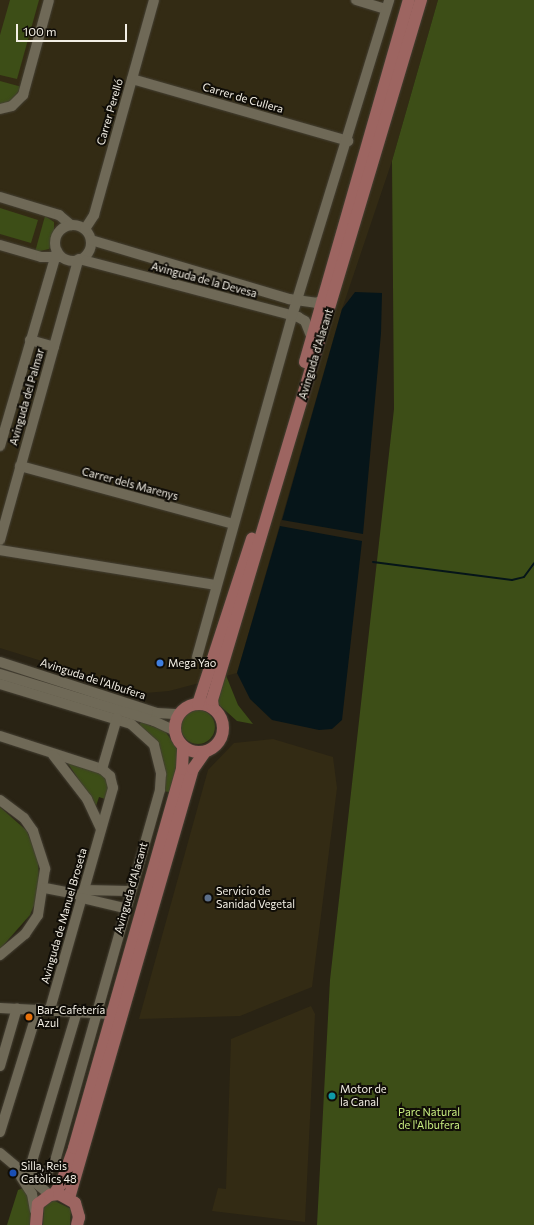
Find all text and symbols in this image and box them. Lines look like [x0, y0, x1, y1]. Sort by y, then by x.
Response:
scale bar [18, 16, 129, 42]
text: 100 m [23, 24, 57, 38]
street label: Carrer Perelló [94, 77, 126, 147]
street label: Carrer de Cullera [201, 80, 285, 116]
street label: Avinguda de la Devesa [150, 260, 258, 300]
street label: Avinguda d'Alacant [296, 307, 336, 401]
street label: Avinguda del Palmar [7, 347, 47, 447]
street label: Carrer dels Marenys [80, 465, 180, 503]
street label: Avinguda de l'Albufera [39, 656, 147, 702]
place label: Mega Yao [168, 656, 216, 670]
marker: Mega Yao [155, 658, 165, 668]
street label: Avinguda d'Alacant [112, 841, 150, 935]
street label: Avinguda de Manuel Broseta [38, 847, 90, 985]
place label: Servicio de Sanidad Vegetal [216, 885, 295, 911]
marker: Servicio de Sanidad Vegetal [203, 893, 213, 903]
place label: Bar-Cafetería Azul [37, 1004, 105, 1030]
marker: Bar-Cafetería Azul [24, 1012, 34, 1022]
place label: Motor de la Canal [340, 1083, 387, 1109]
marker: Motor de la Canal [327, 1091, 337, 1101]
park label: Parc Natural de l'Albufera [398, 1106, 460, 1132]
place label: Silla, Reis Catòlics 48 [21, 1160, 77, 1186]
marker: Silla, Reis Catòlics 48 [8, 1168, 18, 1178]

